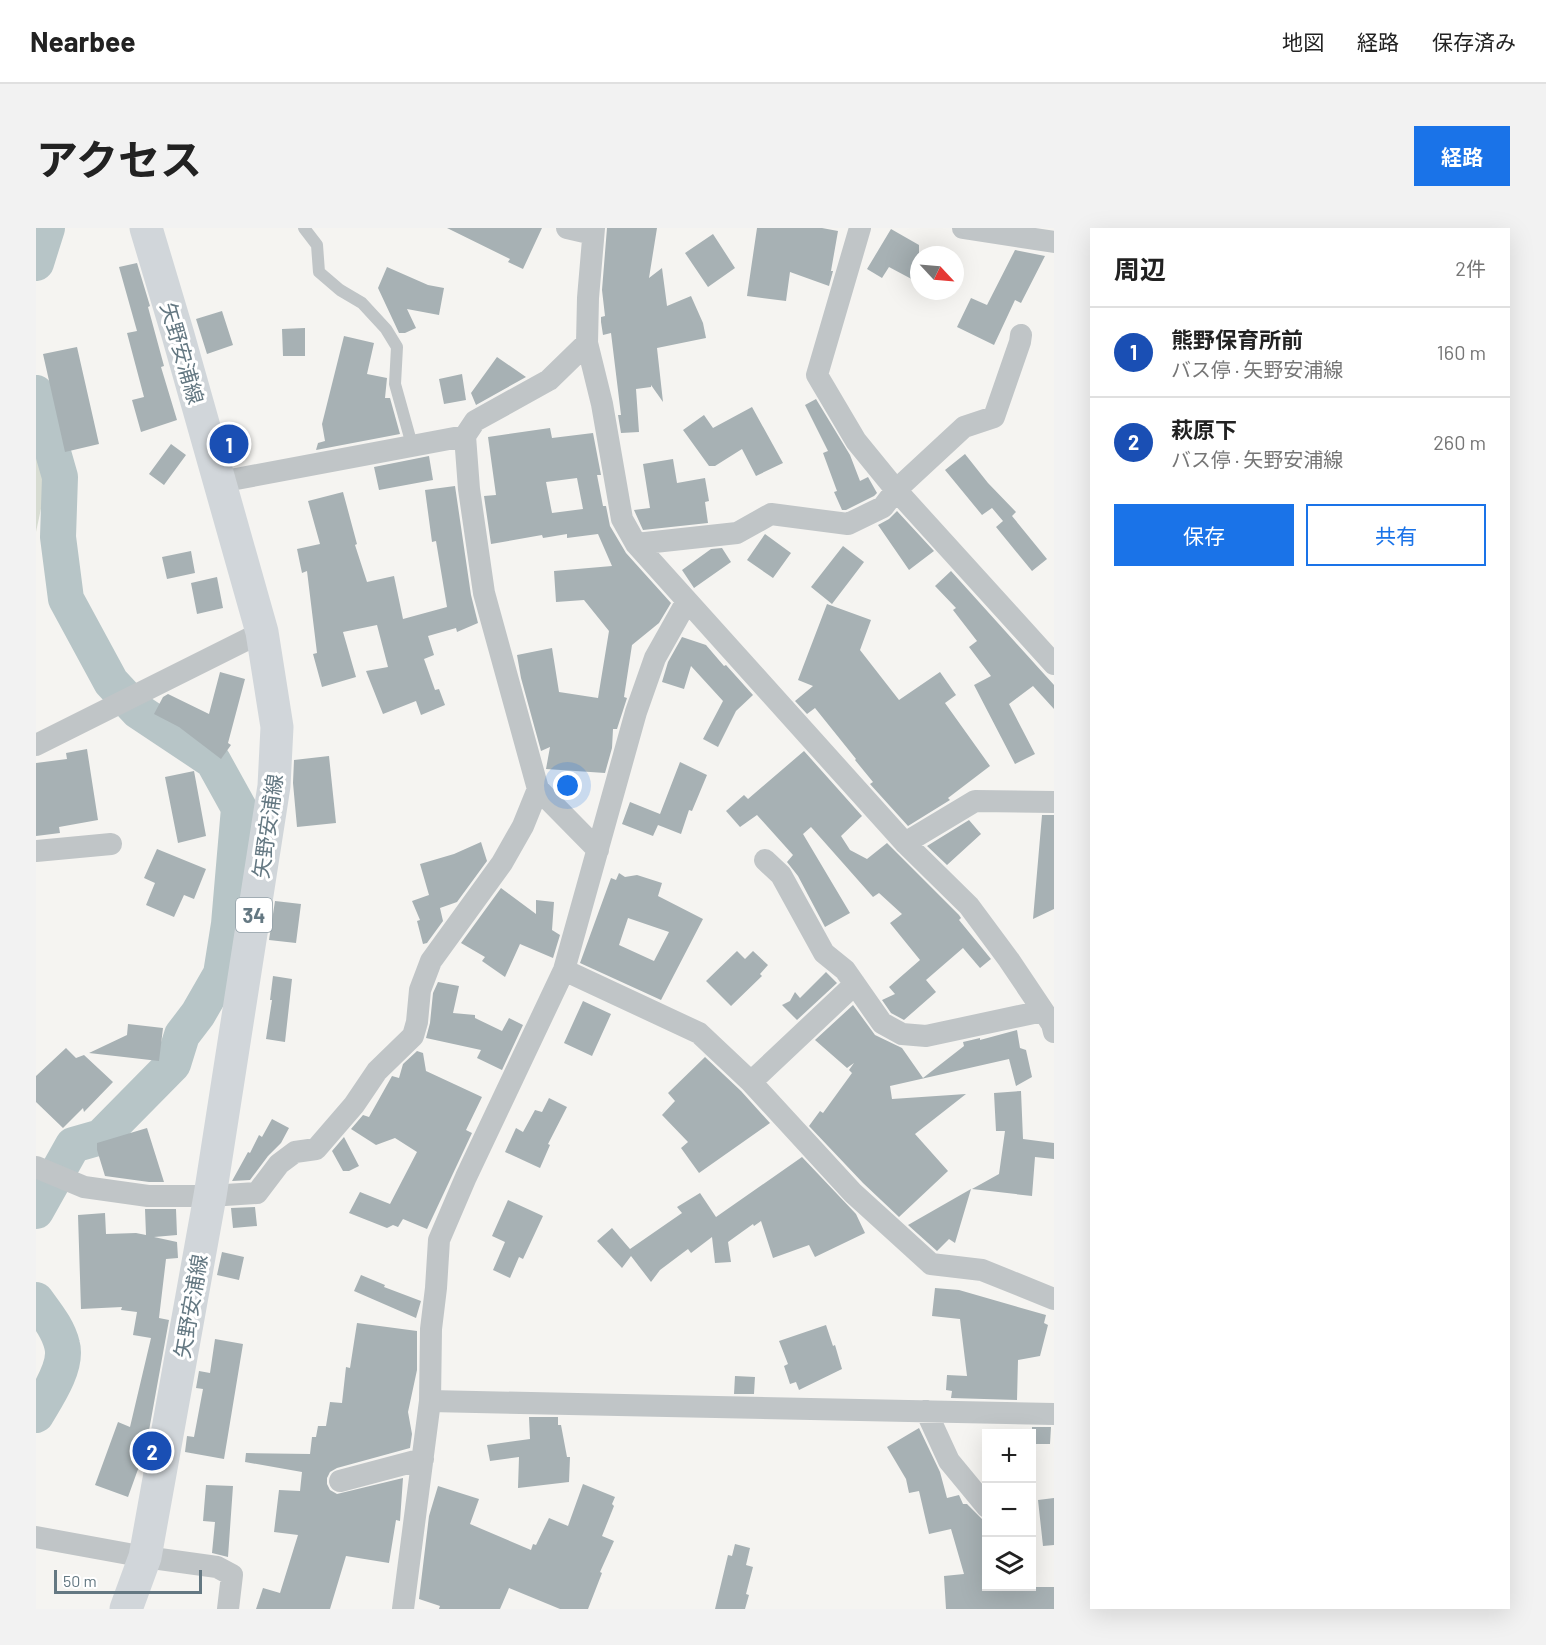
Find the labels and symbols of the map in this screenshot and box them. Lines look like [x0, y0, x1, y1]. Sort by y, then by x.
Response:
north arrow [910, 246, 964, 300]
street label: 矢野安浦線 [157, 299, 209, 407]
pin: 1 [210, 422, 248, 466]
your location [553, 771, 582, 800]
street label: 矢野安浦線 [247, 772, 287, 880]
road number: 34 [236, 898, 272, 932]
street label: 矢野安浦線 [169, 1252, 211, 1360]
pin: 2 [132, 1428, 172, 1474]
scale bar [54, 1567, 202, 1594]

